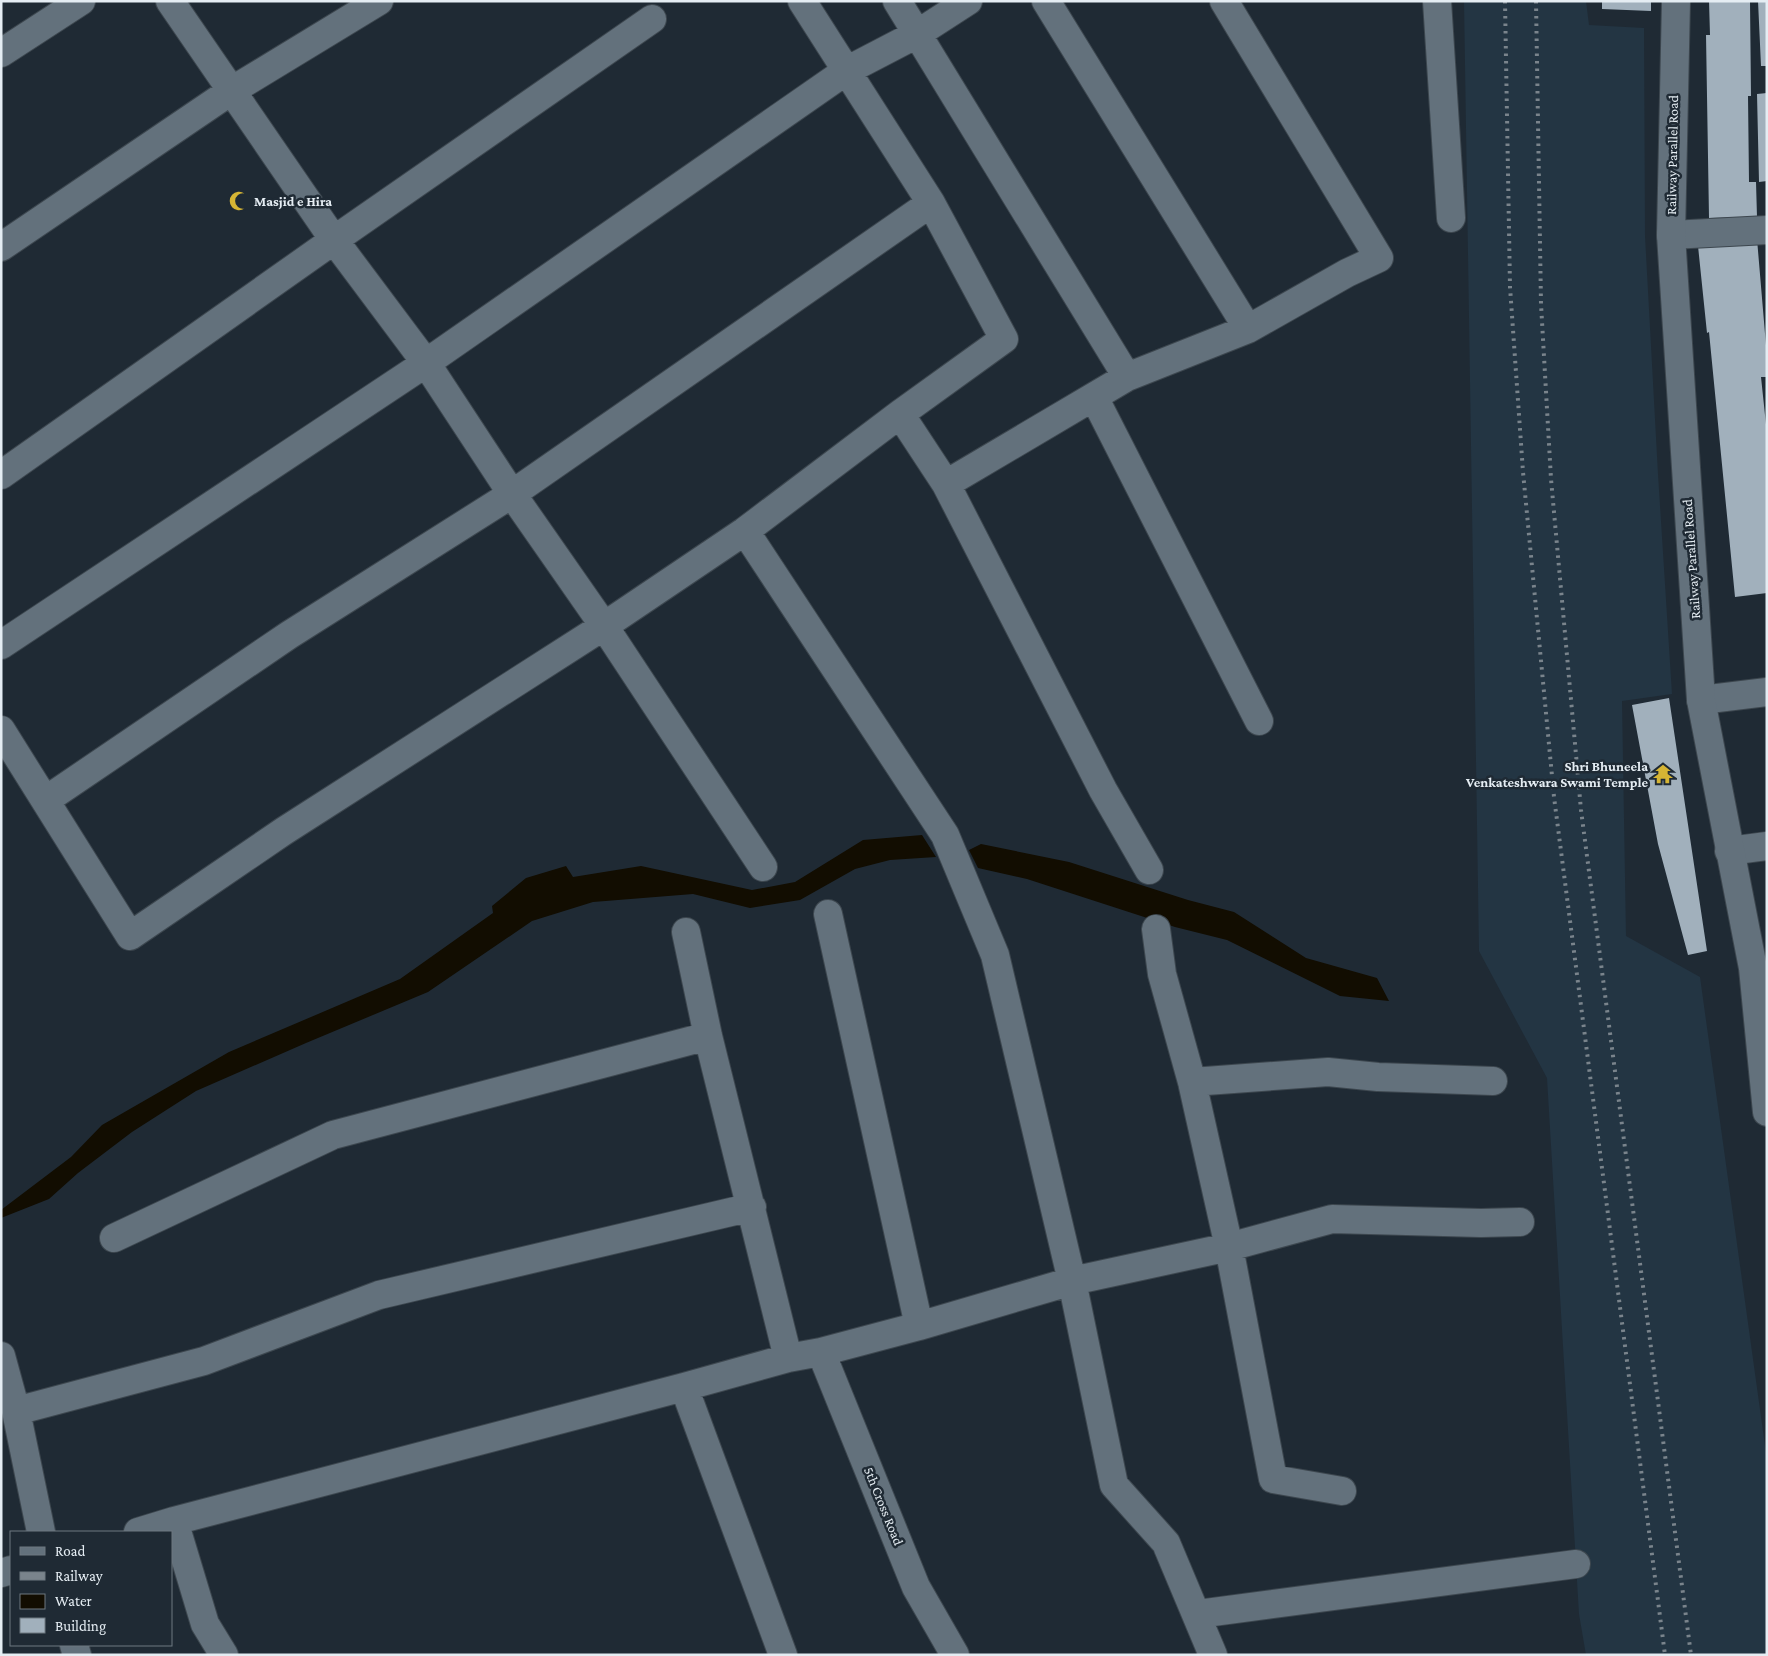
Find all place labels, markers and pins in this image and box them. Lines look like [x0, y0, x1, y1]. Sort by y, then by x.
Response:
mosque icon: Masjid e Hira [228, 190, 250, 212]
place label: Masjid e Hira [254, 193, 332, 210]
place label: Shri Bhuneela Venkateshwara Swami Temple [1465, 758, 1648, 790]
temple icon: Shri Bhuneela Venkateshwara Swami Temple [1652, 763, 1674, 785]

